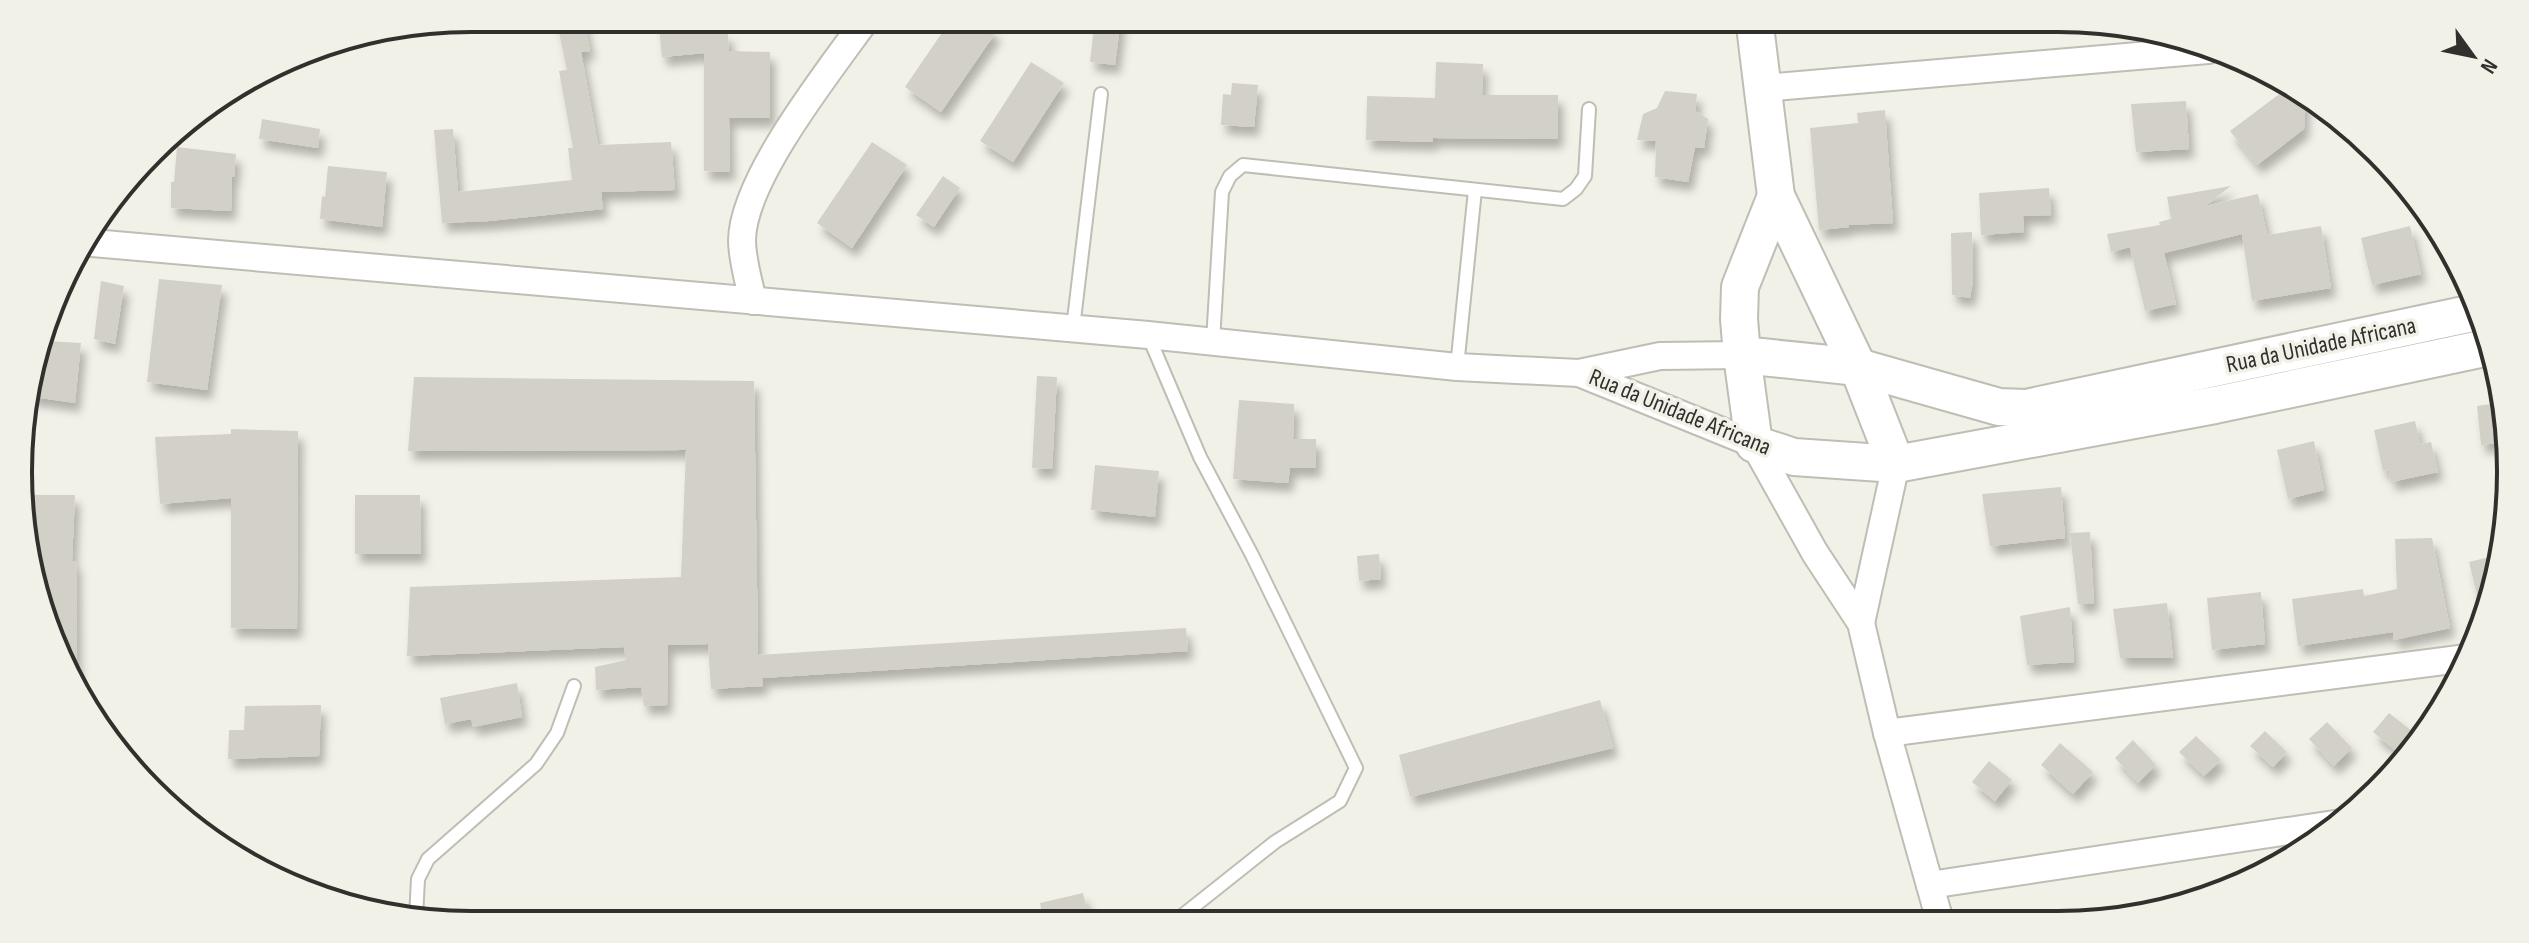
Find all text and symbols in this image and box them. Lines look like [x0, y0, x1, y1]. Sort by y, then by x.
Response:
north arrow [2433, 16, 2513, 96]
text: N [2474, 54, 2503, 78]
street label: Rua da Unidade Africana [2223, 311, 2419, 379]
street label: Rua da Unidade Africana [1585, 362, 1775, 462]

